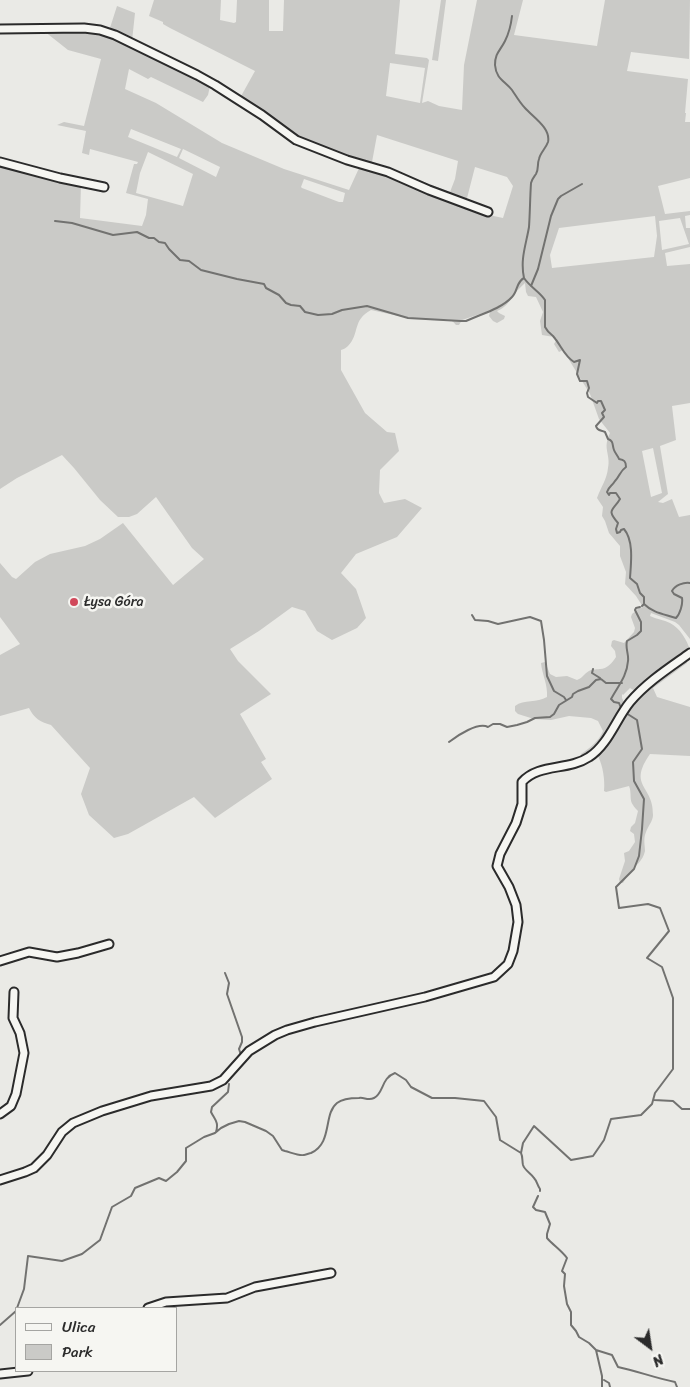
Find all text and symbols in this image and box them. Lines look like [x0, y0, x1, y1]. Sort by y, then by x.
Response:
place label: Łysa Góra [84, 594, 143, 610]
marker: Łysa Góra [68, 596, 80, 608]
legend [15, 1307, 178, 1372]
text: Ulica [62, 1314, 95, 1340]
north arrow [625, 1322, 675, 1372]
text: Park [62, 1339, 93, 1365]
text: N [647, 1347, 669, 1373]

